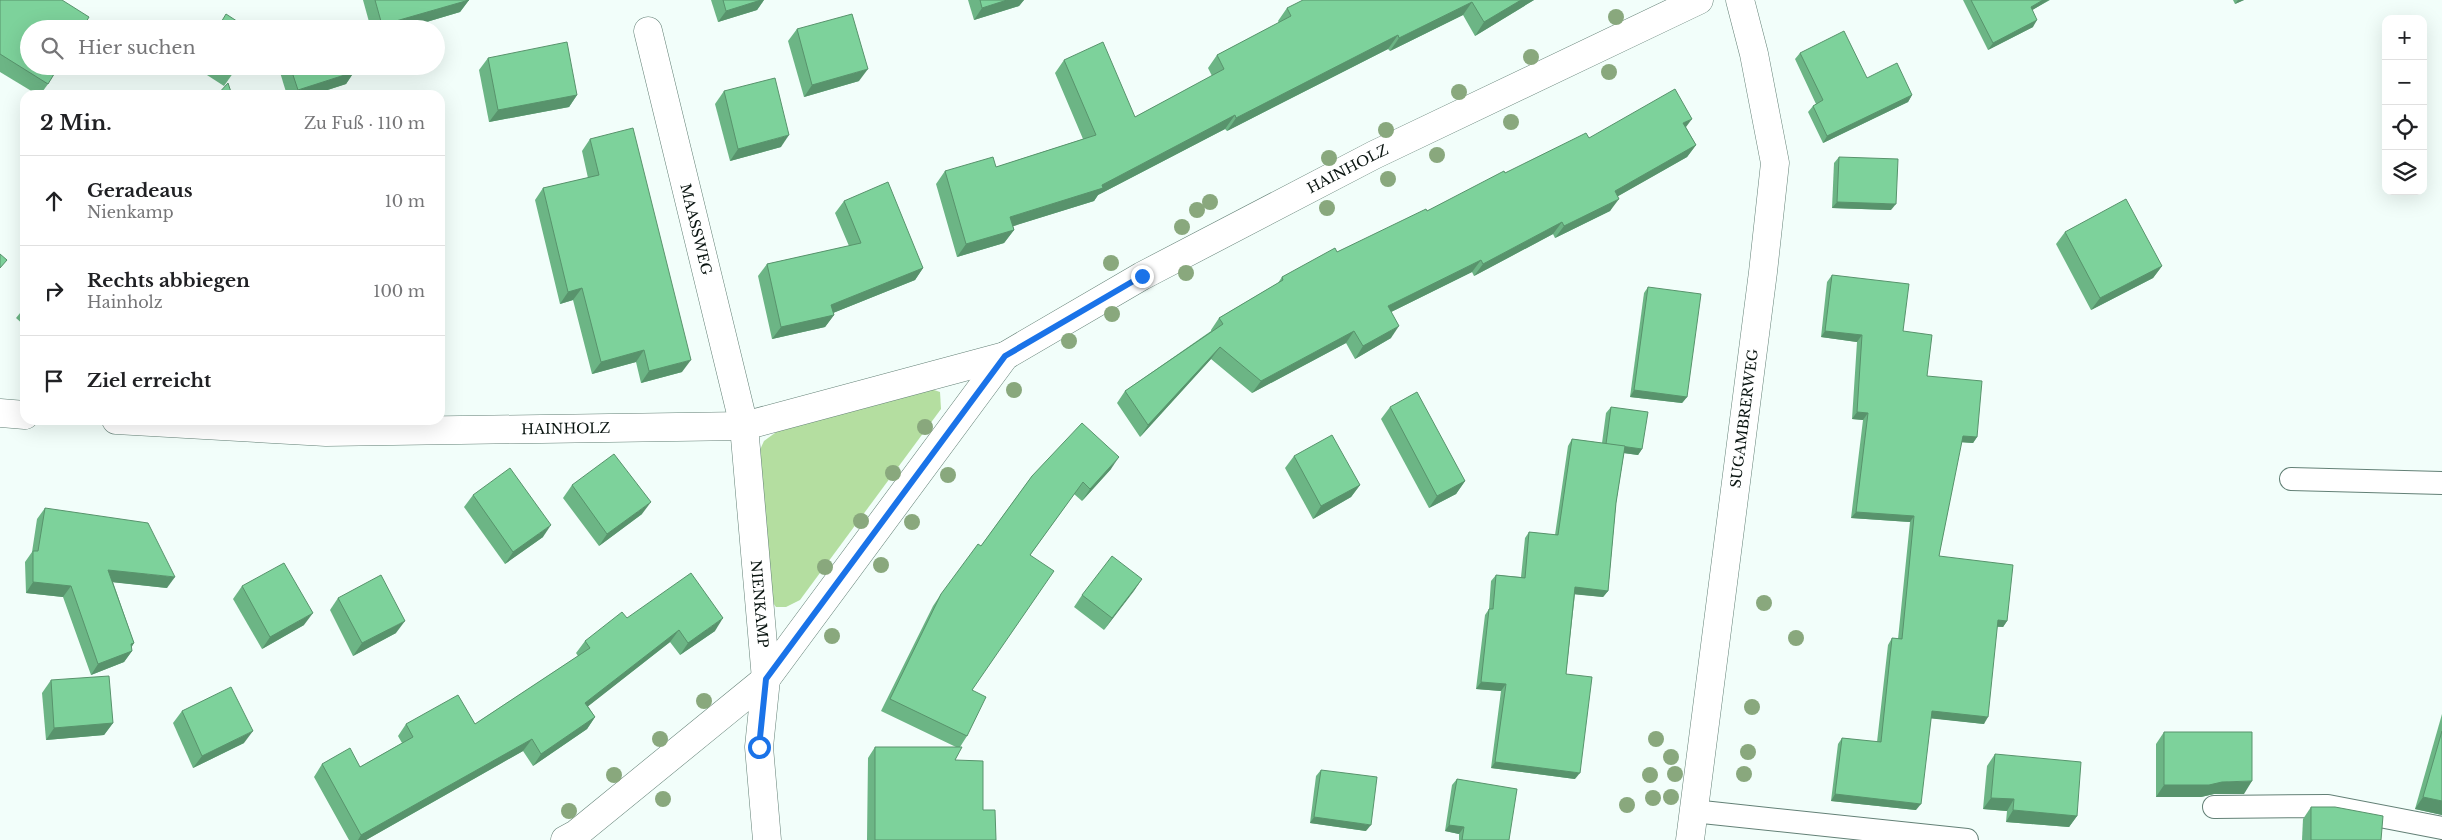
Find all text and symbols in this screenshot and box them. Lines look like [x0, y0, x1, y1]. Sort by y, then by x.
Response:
map controls [2382, 15, 2427, 195]
button: + [2382, 15, 2427, 60]
search box [20, 20, 445, 75]
icon: search [38, 34, 66, 62]
text: Hier suchen [78, 36, 196, 59]
button: − [2382, 60, 2427, 105]
button: locate [2382, 105, 2427, 150]
text: 2 Min. [40, 110, 112, 136]
text: Zu Fuß · 110 m [304, 113, 425, 133]
street label: HAINHOLZ [1304, 140, 1391, 197]
button: layers [2382, 150, 2427, 195]
text: Geradeaus [87, 179, 193, 202]
street label: MAASSWEG [676, 182, 716, 277]
icon: ahead [40, 187, 68, 215]
text: 10 m [385, 191, 425, 211]
text: Nienkamp [87, 202, 174, 222]
route end [1131, 265, 1154, 288]
text: Rechts abbiegen [87, 269, 250, 292]
icon: right [40, 277, 68, 305]
text: 100 m [373, 281, 425, 301]
text: Hainholz [87, 292, 163, 312]
street label: SUGAMBRERWEG [1726, 348, 1762, 489]
icon: arrive [40, 367, 68, 395]
text: Ziel erreicht [87, 369, 211, 392]
street label: HAINHOLZ [521, 419, 610, 438]
street label: NIENKAMP [747, 559, 772, 649]
route start [748, 736, 771, 759]

